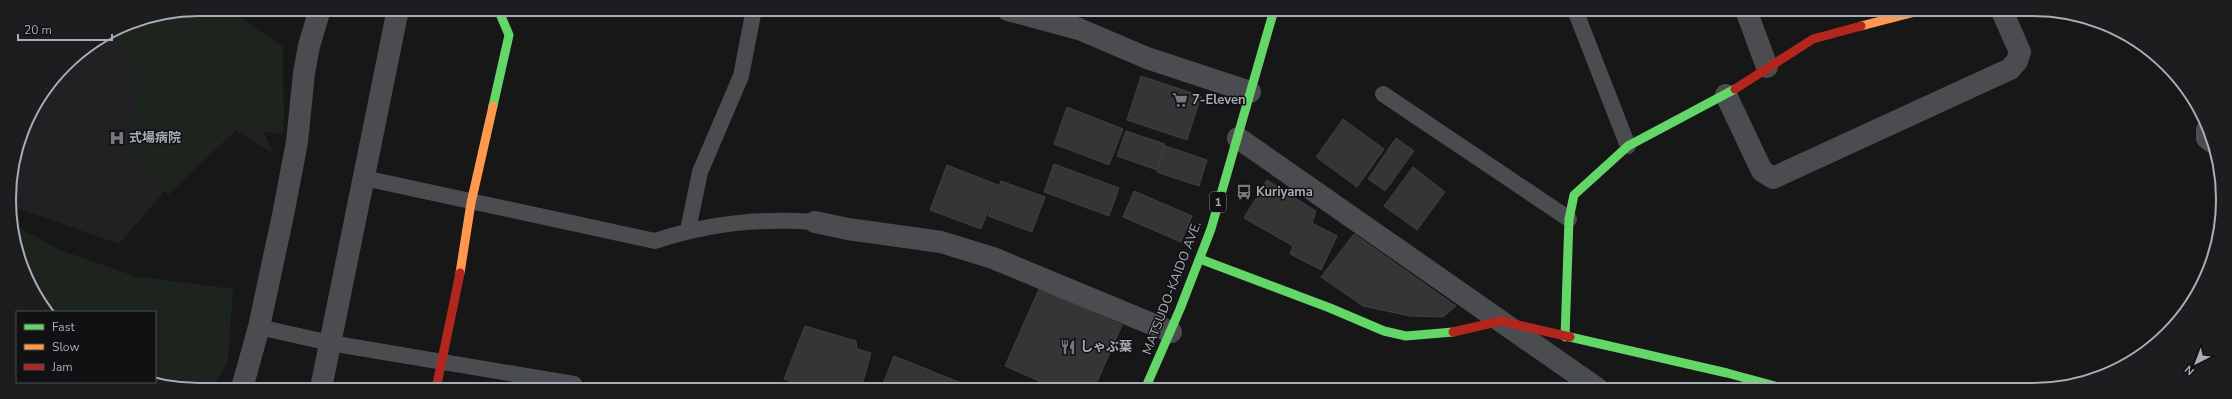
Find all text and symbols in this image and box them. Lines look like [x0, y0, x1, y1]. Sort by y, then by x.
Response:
scale bar [18, 16, 112, 42]
text: 20 m [24, 22, 52, 38]
supermarket icon: 7-Eleven [1171, 91, 1189, 109]
place label: 7-Eleven [1192, 91, 1246, 109]
hospital icon: 式場病院 [108, 129, 126, 147]
place label: 式場病院 [129, 129, 181, 147]
bus stop icon: Kuriyama [1235, 183, 1253, 201]
place label: Kuriyama [1256, 183, 1313, 201]
road number: 1 [1210, 192, 1226, 212]
street label: MATSUDO-KAIDO AVE. [1138, 219, 1206, 357]
legend [16, 311, 156, 383]
text: Fast [52, 319, 75, 335]
restaurant icon: しゃぶ葉 [1059, 338, 1077, 356]
place label: しゃぶ葉 [1080, 338, 1132, 356]
text: Slow [52, 339, 80, 355]
north arrow [2176, 343, 2216, 383]
text: Jam [51, 359, 73, 375]
text: N [2182, 362, 2198, 378]

